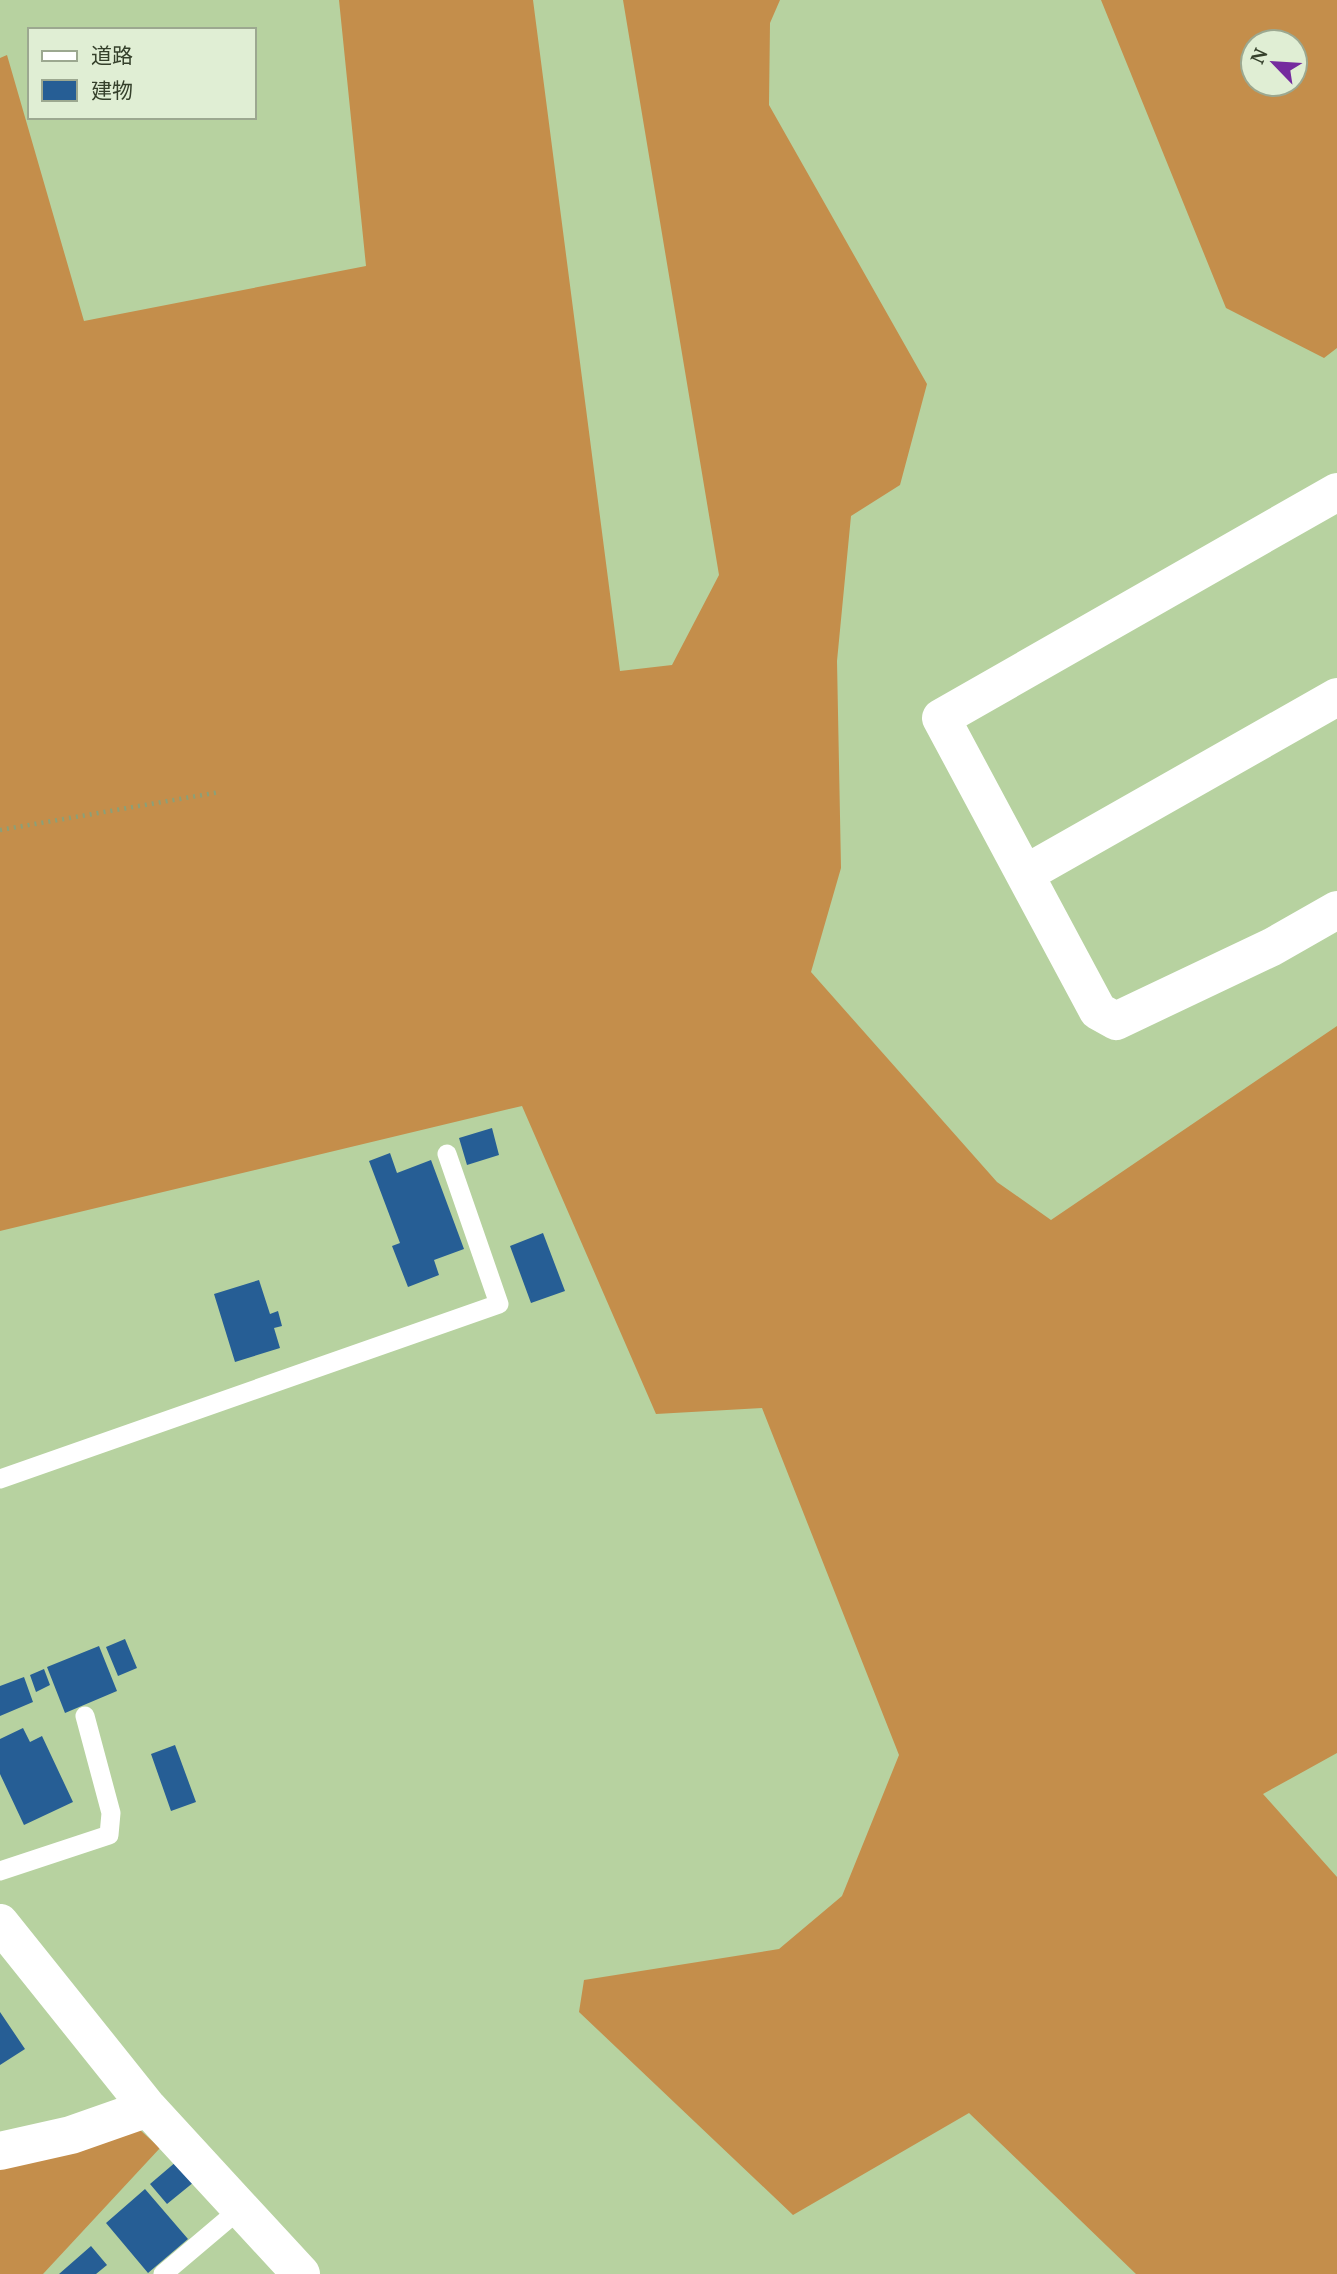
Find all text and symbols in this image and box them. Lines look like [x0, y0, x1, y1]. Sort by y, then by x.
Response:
legend [28, 28, 256, 119]
north arrow [1239, 28, 1309, 98]
text: 道路 [91, 41, 133, 69]
text: N [1244, 43, 1273, 67]
text: 建物 [91, 76, 133, 104]

